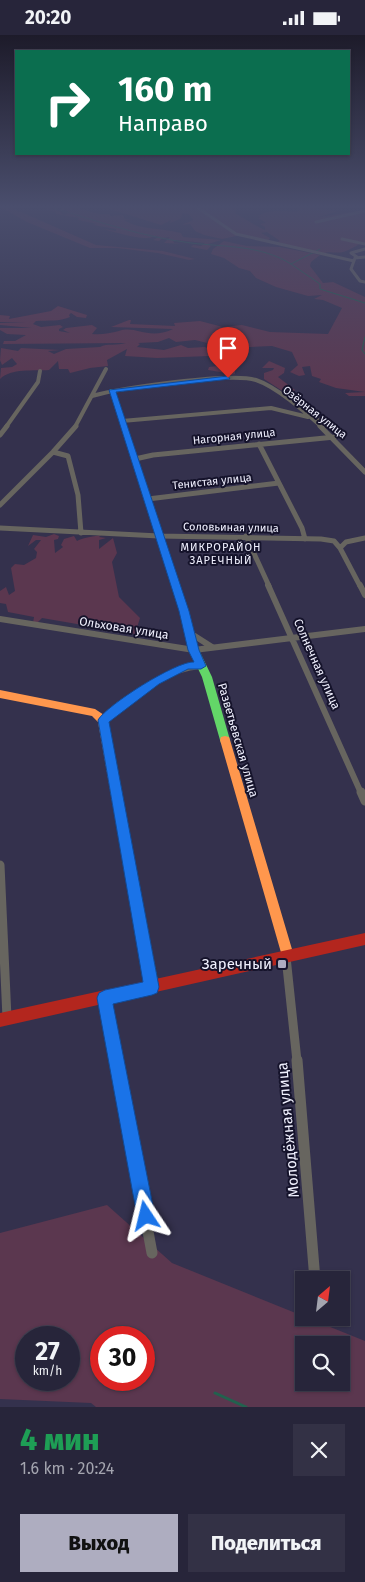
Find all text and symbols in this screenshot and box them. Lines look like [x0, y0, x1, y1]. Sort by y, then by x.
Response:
text: 20:20 [25, 6, 71, 29]
text: 160 m [118, 68, 212, 110]
icon: right [35, 70, 100, 135]
text: Направо [118, 110, 208, 137]
pin [207, 327, 249, 378]
icon: arrive [214, 334, 242, 362]
street label: Озёрная улица [280, 383, 349, 441]
street label: Нагорная улица [192, 426, 276, 447]
street label: Тенистая улица [172, 471, 252, 492]
street label: Соловьиная улица [183, 520, 279, 535]
district label: МИКРОРАЙОН ЗАРЕЧНЫЙ [180, 541, 262, 567]
street label: Ольховая улица [78, 614, 170, 642]
street label: Солнечная улица [291, 617, 343, 711]
street label: Разветьевская улица [215, 681, 261, 799]
place label: Заречный [202, 955, 272, 973]
marker: Заречный [276, 958, 288, 970]
street label: Молодёжная улица [273, 1062, 303, 1198]
position arrow [119, 1189, 171, 1241]
north arrow [295, 1271, 350, 1326]
map controls [295, 1271, 350, 1391]
speed limit sign: 30 [90, 1326, 155, 1391]
button: search [295, 1336, 350, 1391]
text: 27 [35, 1337, 60, 1367]
text: km/h [33, 1364, 62, 1378]
text: 4 мин [20, 1422, 99, 1458]
button: close [293, 1424, 345, 1476]
text: 1.6 km · 20:24 [20, 1459, 114, 1478]
button: Выход [20, 1514, 178, 1572]
button: Поделиться [188, 1514, 345, 1572]

